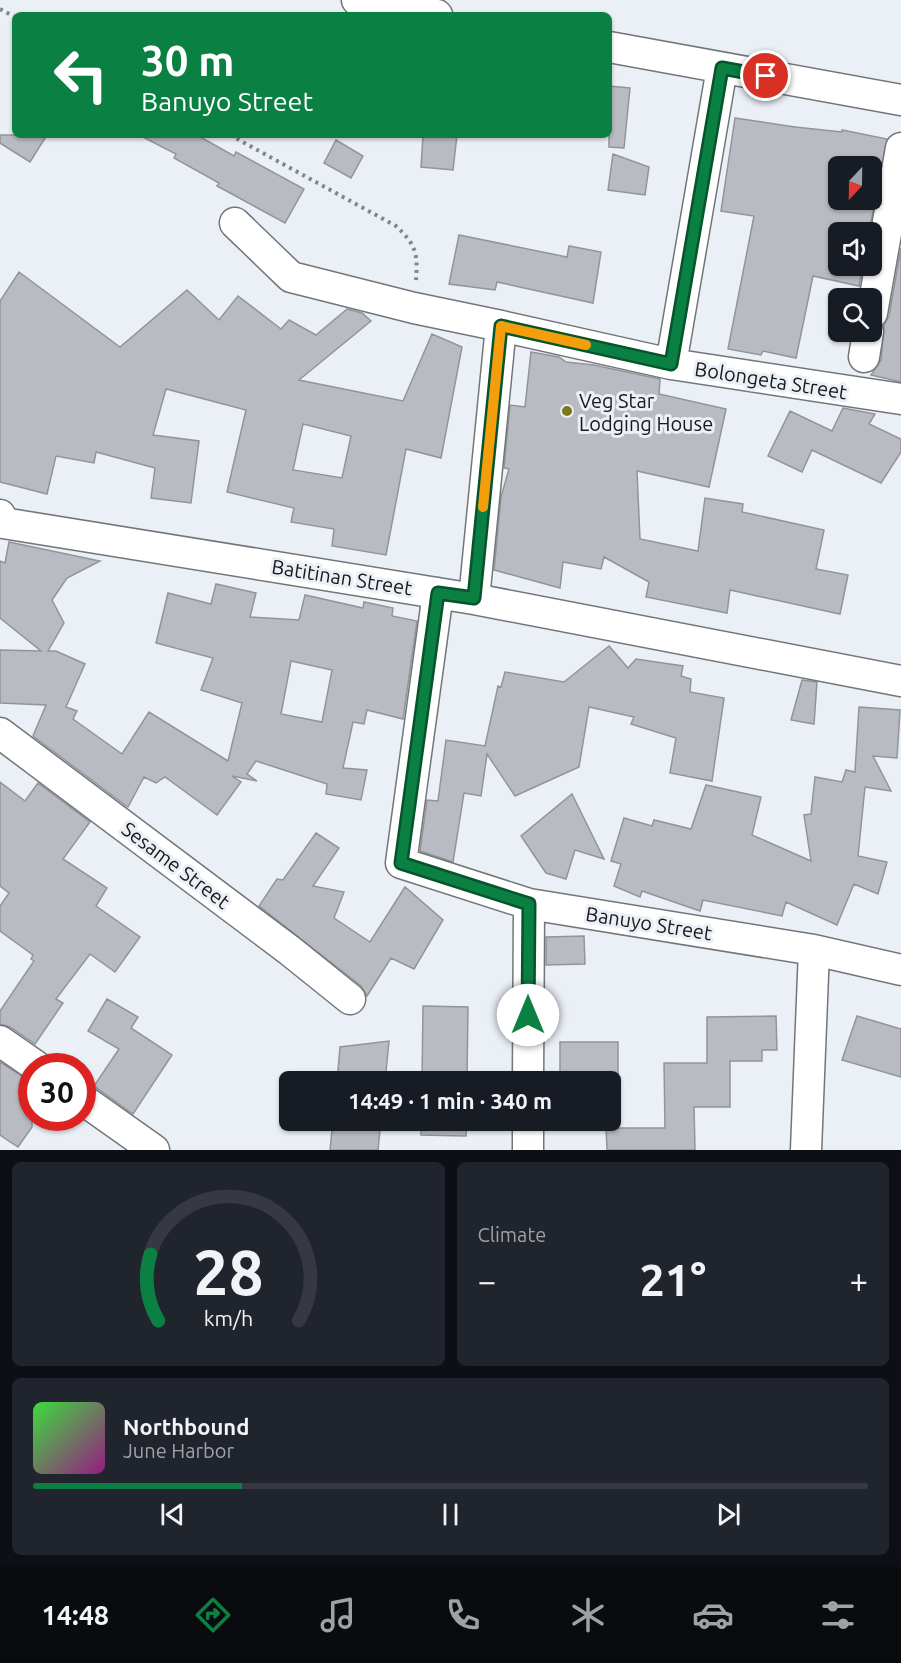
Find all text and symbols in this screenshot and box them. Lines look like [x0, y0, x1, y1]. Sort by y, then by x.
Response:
icon: left [42, 36, 120, 114]
text: 30 m [141, 37, 235, 84]
pin [740, 50, 791, 101]
icon: arrive [749, 59, 782, 92]
text: Banuyo Street [141, 86, 313, 116]
north arrow [828, 156, 882, 210]
map controls [828, 156, 882, 342]
button: sound [828, 222, 882, 276]
button: search [828, 288, 882, 342]
street label: Bolongeta Street [693, 357, 849, 403]
place label: Veg Star Lodging House [579, 389, 713, 435]
marker: Veg Star Lodging House [560, 404, 574, 418]
street label: Batitinan Street [270, 555, 414, 599]
street label: Sesame Street [117, 817, 235, 913]
street label: Banuyo Street [584, 902, 714, 944]
position arrow [496, 983, 560, 1047]
speed limit sign: 30 [18, 1053, 96, 1131]
text: 14:49 · 1 min · 340 m [348, 1088, 552, 1113]
text: Climate [478, 1223, 546, 1246]
text: 28 [193, 1237, 263, 1307]
text: 21° [639, 1254, 706, 1305]
text: − [478, 1262, 496, 1299]
text: + [849, 1262, 868, 1299]
text: km/h [203, 1306, 253, 1330]
text: Northbound [123, 1414, 249, 1439]
text: June Harbor [123, 1439, 234, 1462]
icon: previous [156, 1498, 189, 1531]
icon: pause [434, 1498, 467, 1531]
icon: next [712, 1498, 745, 1531]
icon: directions [192, 1594, 234, 1636]
icon: music [317, 1594, 359, 1636]
icon: phone [442, 1594, 484, 1636]
icon: climate [567, 1594, 609, 1636]
icon: car [692, 1594, 734, 1636]
icon: filters [817, 1594, 859, 1636]
text: 14:48 [42, 1600, 109, 1630]

